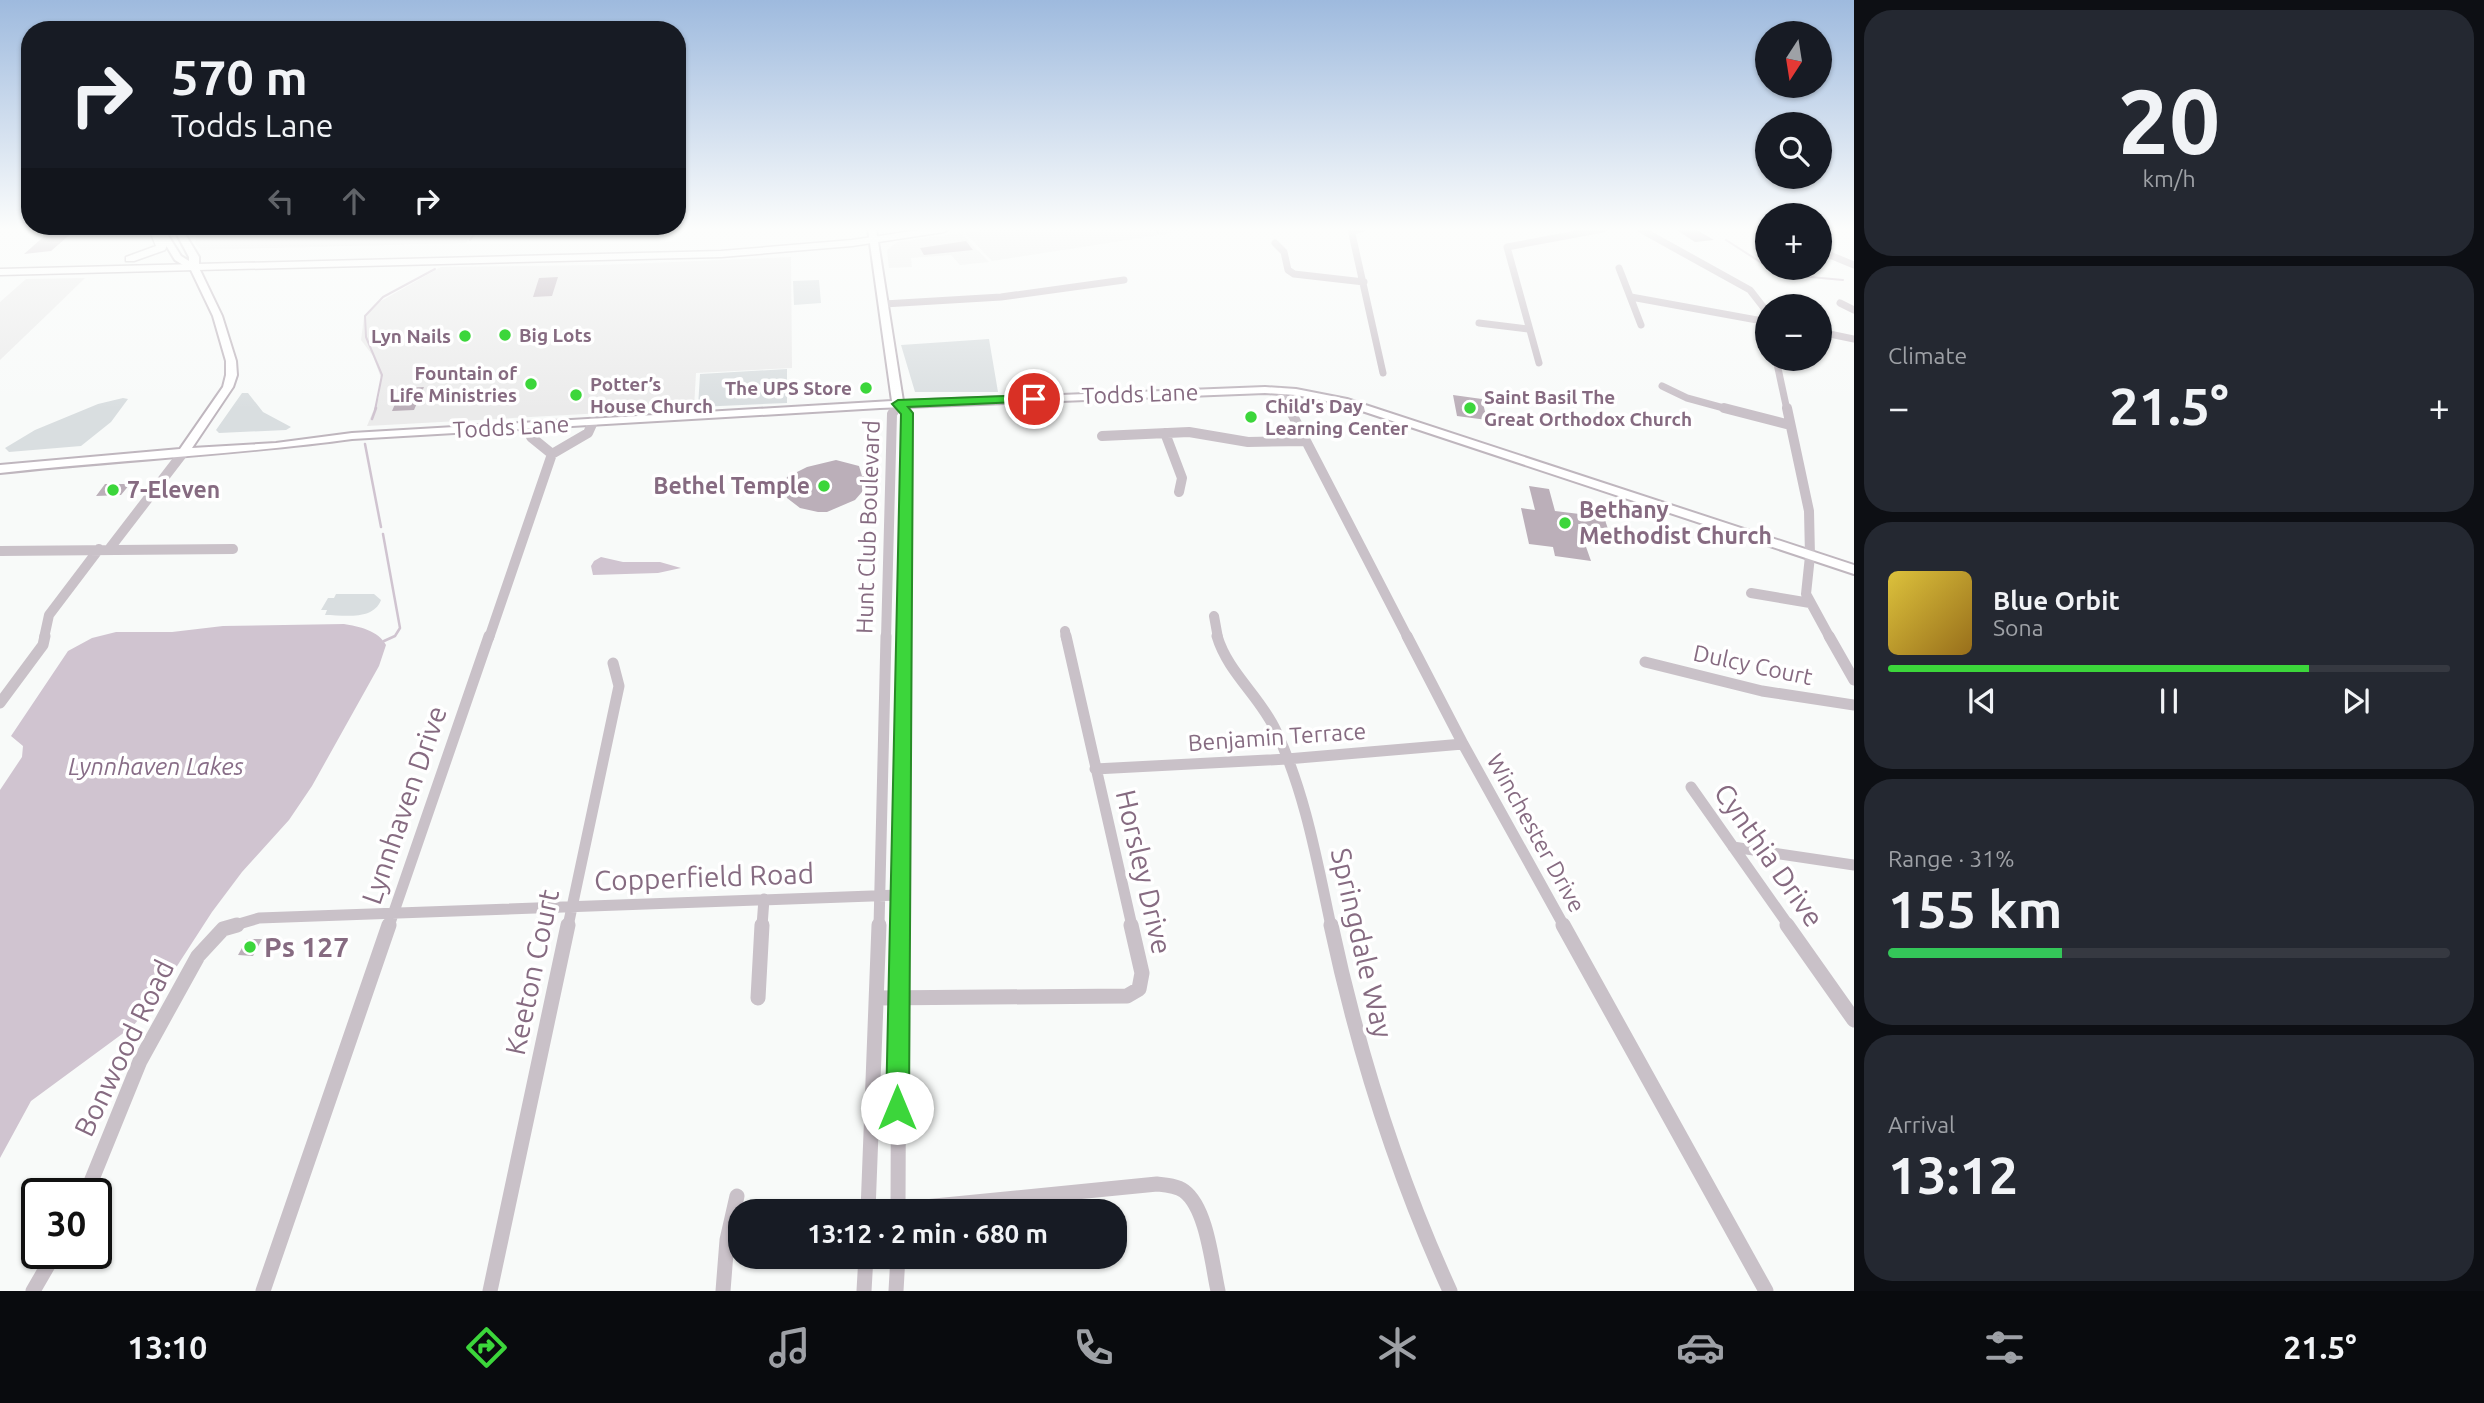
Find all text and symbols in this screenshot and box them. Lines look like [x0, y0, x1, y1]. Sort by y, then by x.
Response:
north arrow [1755, 21, 1832, 98]
map controls [1755, 21, 1832, 371]
icon: right [56, 49, 147, 140]
text: 570 m [171, 49, 308, 104]
text: 20 [2118, 69, 2220, 171]
text: Todds Lane [171, 107, 333, 143]
button: search [1755, 112, 1832, 189]
text: km/h [2142, 166, 2196, 191]
icon: left [262, 182, 300, 220]
icon: ahead [335, 182, 373, 220]
icon: right [408, 182, 446, 220]
button: + [1755, 203, 1832, 280]
button: − [1755, 294, 1832, 371]
place label: Big Lots [519, 324, 592, 346]
place label: Lyn Nails [371, 325, 451, 347]
marker: Big Lots [497, 327, 513, 343]
marker: Lyn Nails [457, 328, 473, 344]
text: Climate [1888, 343, 1967, 368]
place label: Fountain of Life Ministries [389, 362, 517, 406]
pin [1004, 369, 1064, 429]
place label: Potter’s House Church [590, 373, 713, 417]
marker: Fountain of Life Ministries [523, 376, 539, 392]
place label: The UPS Store [725, 377, 852, 399]
text: 21.5° [2109, 377, 2229, 435]
street label: Todds Lane [1081, 379, 1199, 408]
marker: The UPS Store [858, 380, 874, 396]
icon: arrive [1015, 380, 1053, 418]
place label: Saint Basil The Great Orthodox Church [1484, 386, 1692, 430]
text: − [1888, 386, 1909, 428]
text: + [2429, 386, 2450, 428]
marker: Potter’s House Church [568, 387, 584, 403]
place label: Child's Day Learning Center [1265, 395, 1409, 439]
marker: Saint Basil The Great Orthodox Church [1462, 400, 1478, 416]
marker: Child's Day Learning Center [1243, 409, 1259, 425]
street label: Todds Lane [452, 411, 570, 442]
street label: Hunt Club Boulevard [851, 420, 884, 634]
place label: Bethel Temple [653, 473, 810, 498]
place label: 7-Eleven [127, 477, 220, 502]
marker: Bethel Temple [816, 478, 832, 494]
marker: 7-Eleven [105, 482, 121, 498]
place label: Bethany Methodist Church [1579, 497, 1772, 548]
marker: Bethany Methodist Church [1557, 515, 1573, 531]
text: Blue Orbit [1993, 586, 2120, 615]
text: Sona [1993, 615, 2043, 640]
street label: Dulcy Court [1691, 640, 1815, 689]
icon: previous [1963, 682, 2001, 720]
icon: pause [2150, 682, 2188, 720]
icon: next [2337, 682, 2375, 720]
street label: Lynnhaven Drive [355, 702, 452, 908]
street label: Benjamin Terrace [1187, 718, 1367, 755]
street label: Winchester Drive [1483, 749, 1590, 916]
water label: Lynnhaven Lakes [68, 753, 244, 780]
street label: Cynthia Drive [1709, 777, 1830, 932]
street label: Horsley Drive [1111, 787, 1178, 957]
street label: Springdale Way [1326, 845, 1399, 1041]
text: Range · 31% [1888, 846, 2015, 871]
street label: Copperfield Road [594, 857, 814, 896]
text: 155 km [1888, 880, 2062, 938]
street label: Keeton Court [499, 886, 564, 1058]
place label: Ps 127 [264, 931, 349, 962]
marker: Ps 127 [242, 939, 258, 955]
street label: Bonwood Road [68, 955, 180, 1141]
position arrow [860, 1071, 934, 1145]
text: Arrival [1888, 1112, 1955, 1137]
text: 13:12 [1888, 1146, 2018, 1204]
speed limit sign: 30 [21, 1178, 112, 1269]
text: 13:12 · 2 min · 680 m [807, 1219, 1048, 1248]
icon: directions [462, 1323, 511, 1372]
icon: music [765, 1323, 814, 1372]
icon: phone [1069, 1323, 1118, 1372]
icon: climate [1373, 1323, 1422, 1372]
icon: car [1676, 1323, 1725, 1372]
icon: filters [1980, 1323, 2029, 1372]
text: 13:10 [127, 1329, 207, 1365]
text: 21.5° [2283, 1329, 2357, 1365]

